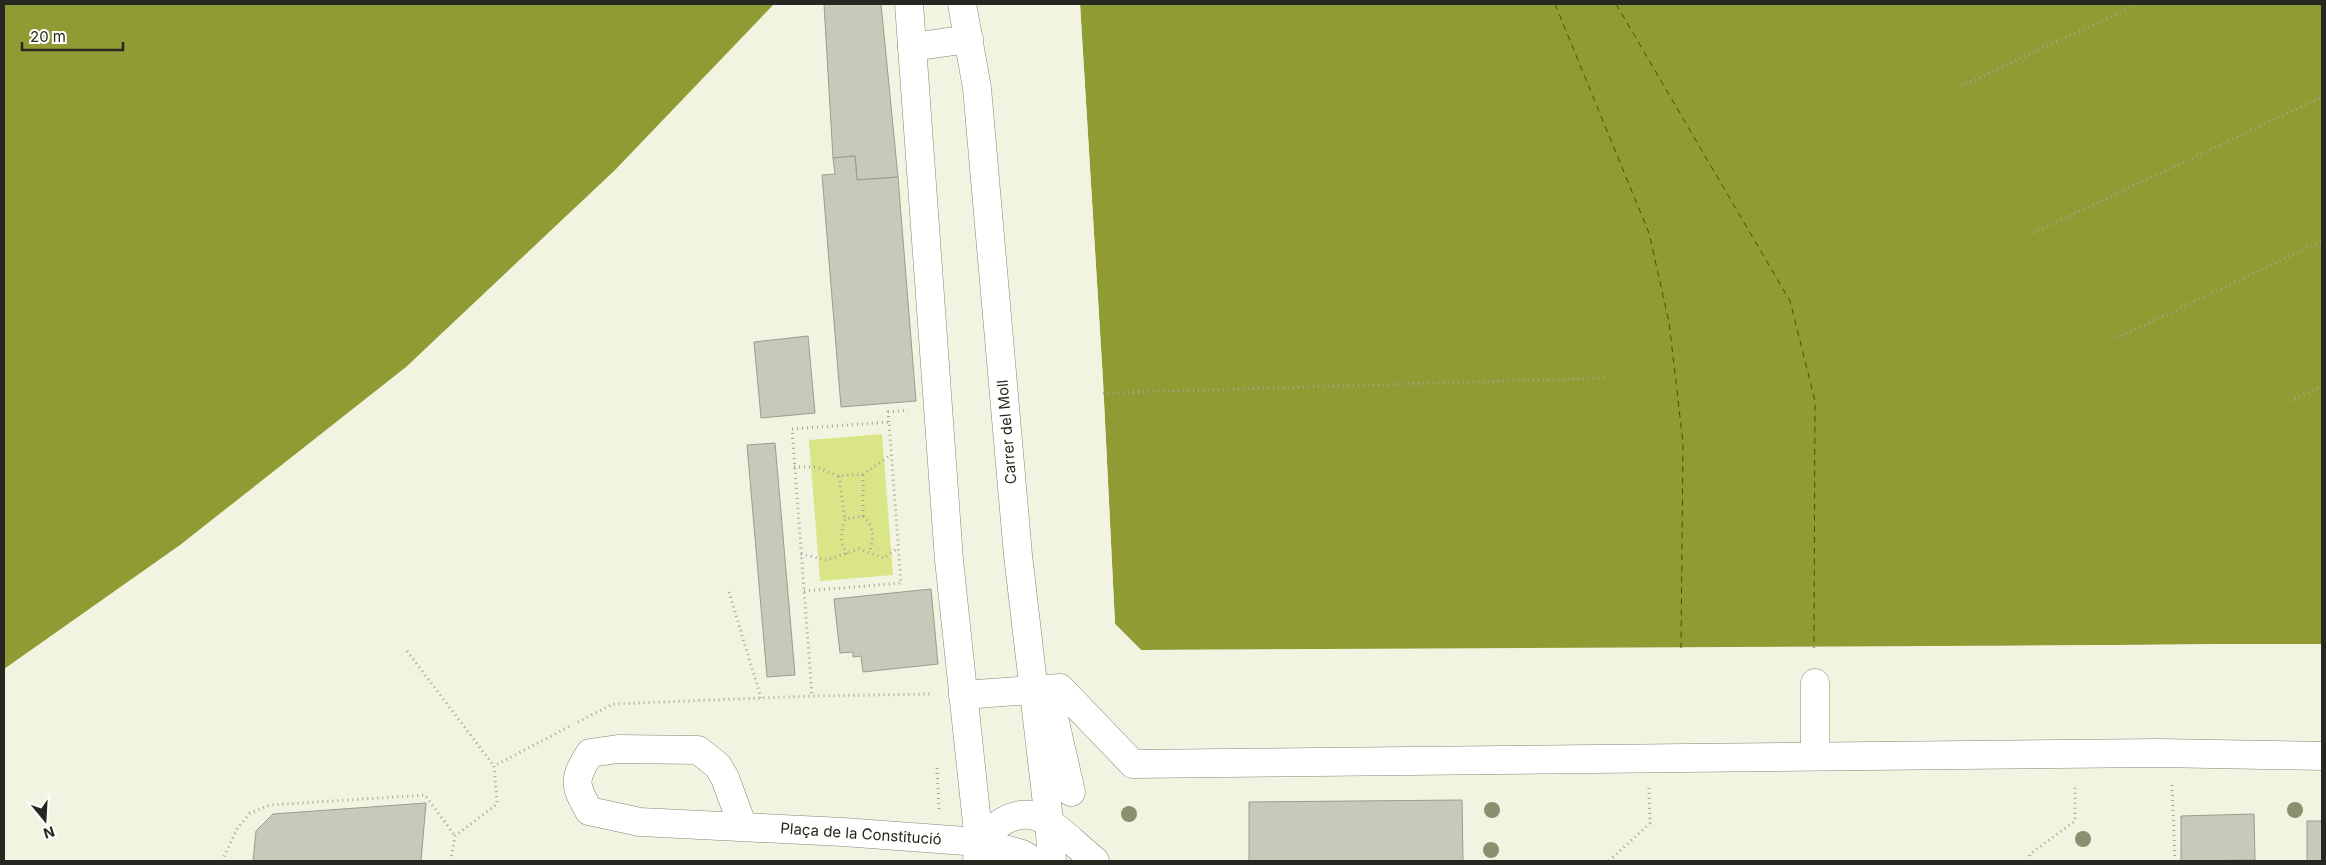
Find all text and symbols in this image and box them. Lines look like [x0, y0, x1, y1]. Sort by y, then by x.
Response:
scale bar [22, 20, 124, 52]
text: 20 m [30, 27, 66, 46]
street label: Carrer del Moll [992, 379, 1021, 485]
north arrow [20, 795, 70, 845]
street label: Plaça de la Constitució [780, 818, 942, 849]
text: N [41, 823, 57, 843]

